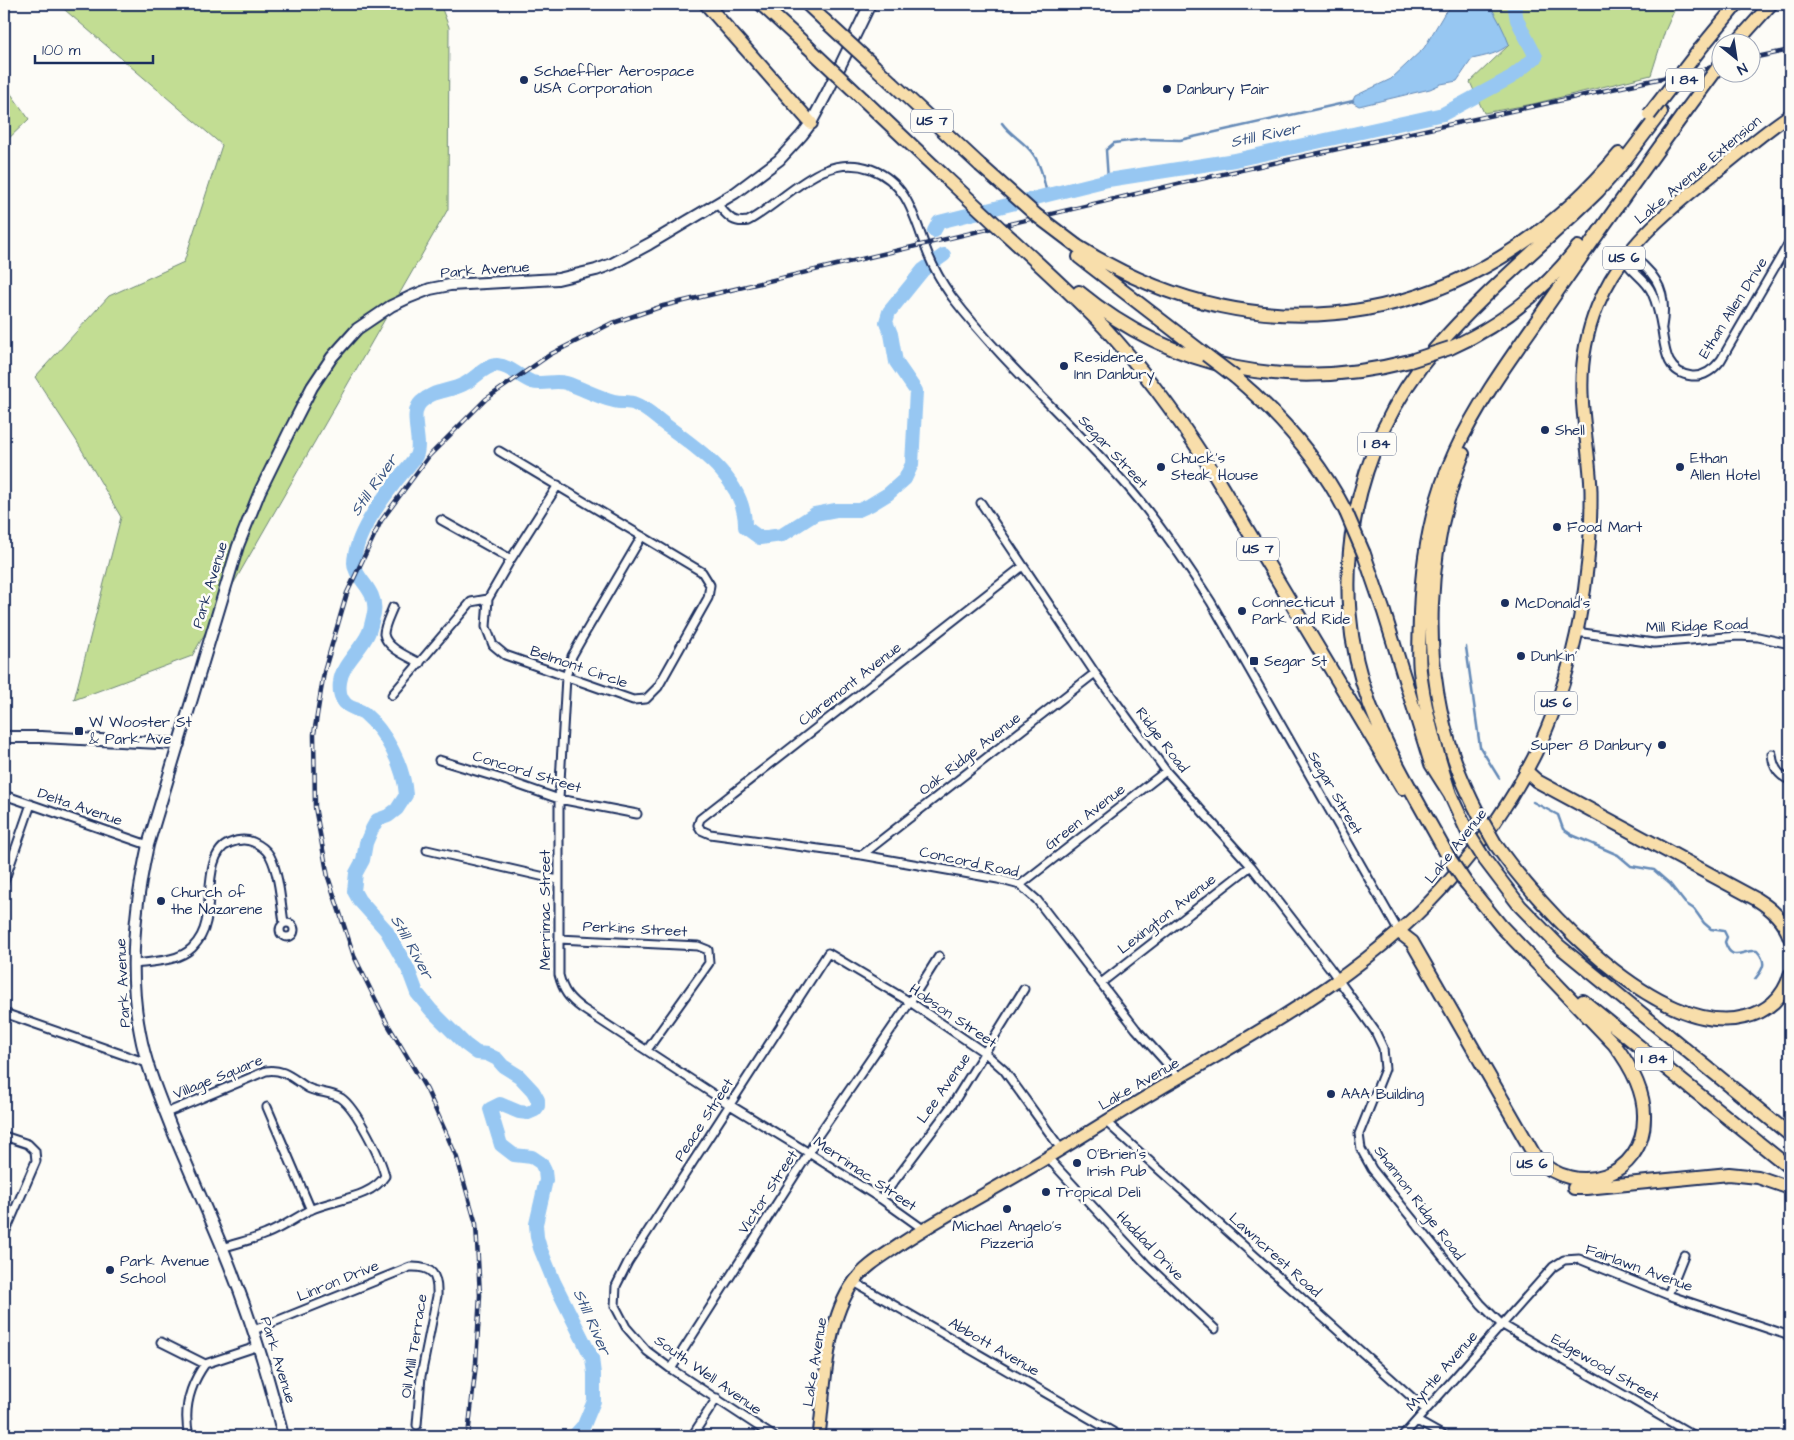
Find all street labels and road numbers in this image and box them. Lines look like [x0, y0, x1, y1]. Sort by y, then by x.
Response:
road number: I 84 [1666, 68, 1704, 92]
road number: US 7 [911, 110, 953, 132]
street label: Lake Avenue Extension [1630, 110, 1766, 229]
road number: US 6 [1603, 247, 1645, 270]
street label: Ethan Allen Drive [1693, 253, 1773, 363]
street label: Park Avenue [440, 256, 530, 284]
street label: Segar Street [1073, 411, 1153, 494]
road number: I 84 [1358, 432, 1396, 456]
road number: US 7 [1237, 538, 1279, 560]
street label: Park Avenue [187, 539, 233, 631]
street label: Mill Ridge Road [1645, 614, 1749, 639]
street label: Claremont Avenue [794, 637, 906, 731]
street label: Belmont Circle [527, 640, 631, 694]
road number: US 6 [1535, 691, 1577, 714]
street label: Ridge Road [1130, 703, 1194, 778]
street label: Oak Ridge Avenue [915, 708, 1026, 801]
street label: Concord Street [470, 745, 584, 799]
street label: Segar Street [1302, 747, 1368, 839]
street label: Green Avenue [1040, 779, 1130, 855]
street label: Delta Avenue [35, 783, 125, 831]
street label: Lake Avenue [1420, 804, 1492, 888]
street label: Concord Road [917, 841, 1021, 883]
street label: Merrimac Street [535, 850, 556, 970]
street label: Lexington Avenue [1113, 869, 1221, 960]
street label: Perkins Street [582, 916, 688, 942]
street label: Park Avenue [110, 938, 136, 1028]
street label: Hobson Street [905, 979, 1001, 1053]
road number: I 84 [1635, 1048, 1673, 1070]
street label: Village Square [170, 1049, 266, 1105]
street label: Lee Avenue [912, 1049, 976, 1127]
street label: Lake Avenue [1095, 1052, 1183, 1116]
street label: Peace Street [669, 1074, 739, 1166]
street label: Merrimac Street [809, 1132, 921, 1216]
street label: Shannon Ridge Road [1368, 1141, 1469, 1266]
street label: Victor Street [733, 1146, 803, 1238]
road number: US 6 [1511, 1152, 1553, 1176]
street label: Haddad Drive [1111, 1206, 1189, 1286]
street label: Lawncrest Road [1224, 1208, 1326, 1302]
street label: Fairlawn Avenue [1582, 1239, 1696, 1297]
street label: Linron Drive [294, 1255, 382, 1307]
street label: Oil Mill Terrace [395, 1292, 433, 1400]
street label: Abbott Avenue [945, 1312, 1043, 1382]
street label: Park Avenue [255, 1314, 301, 1406]
street label: Lake Avenue [798, 1316, 832, 1408]
street label: Myrtle Avenue [1401, 1326, 1484, 1416]
street label: Edgewood Street [1547, 1329, 1663, 1408]
street label: South Well Avenue [650, 1330, 766, 1420]

